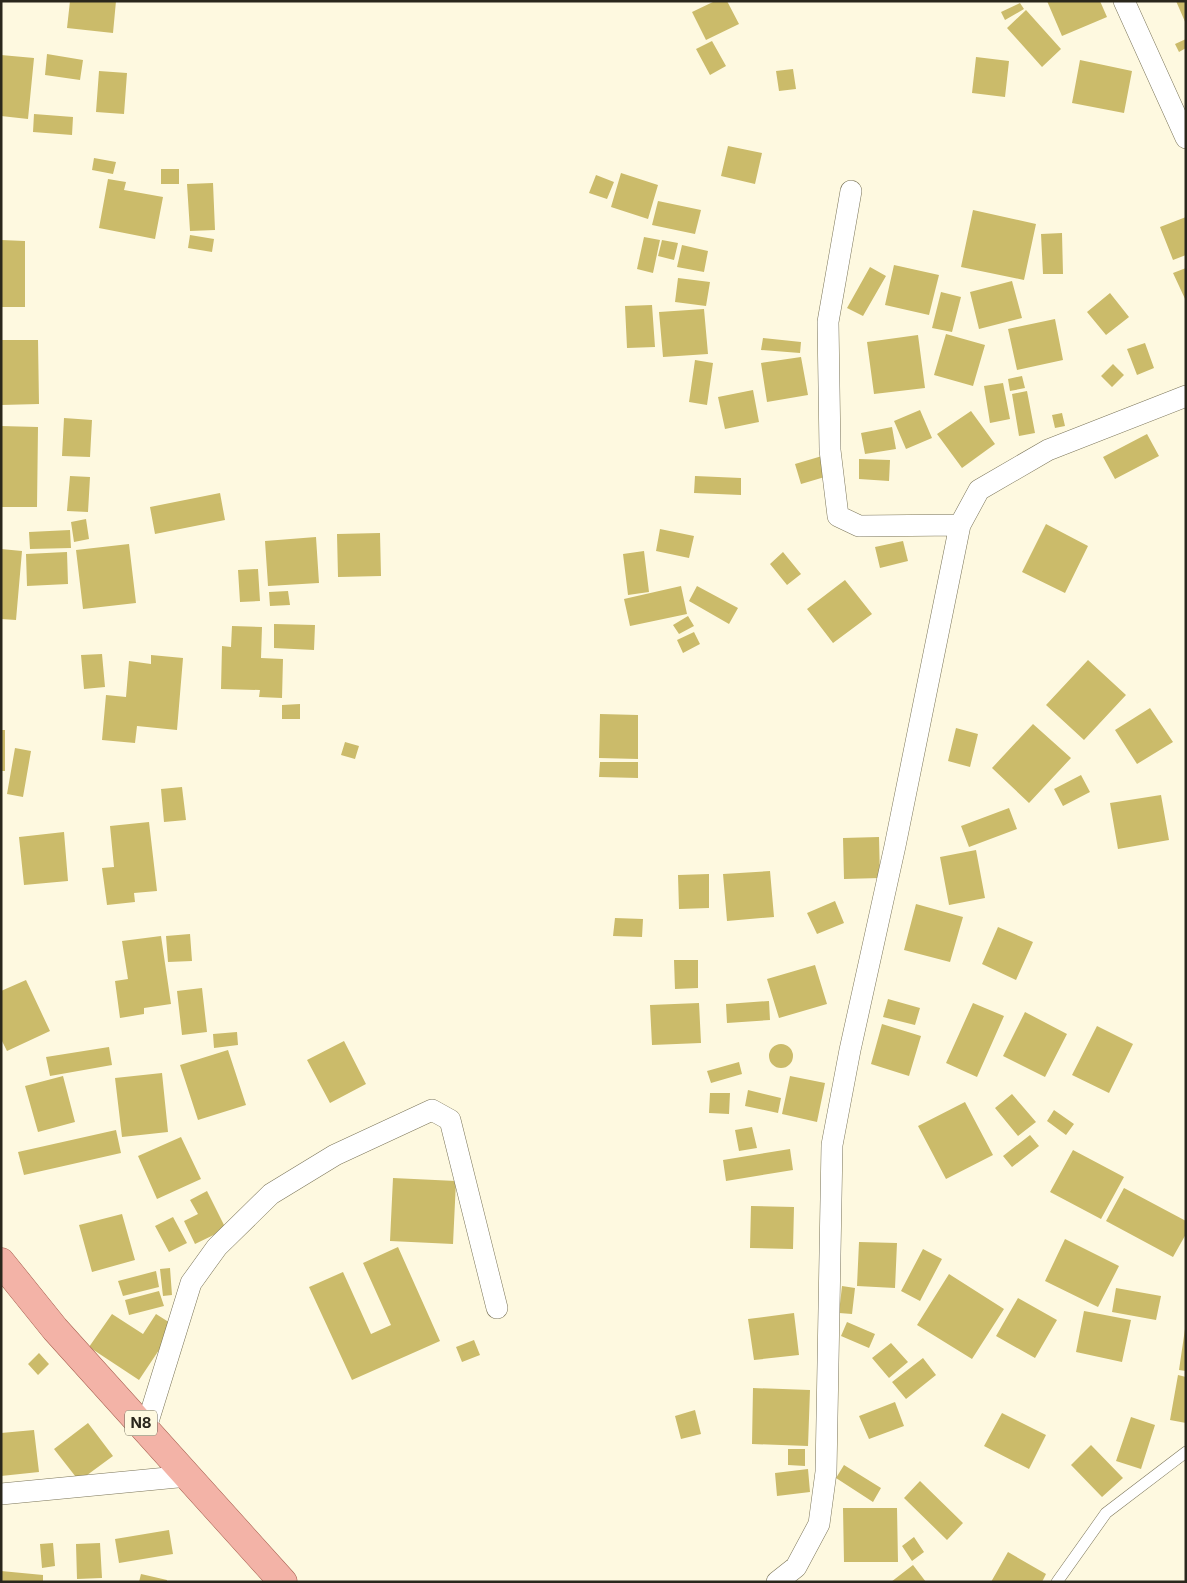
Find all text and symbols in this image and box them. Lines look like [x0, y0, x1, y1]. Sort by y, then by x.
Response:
road number: N8 [125, 1410, 157, 1436]

